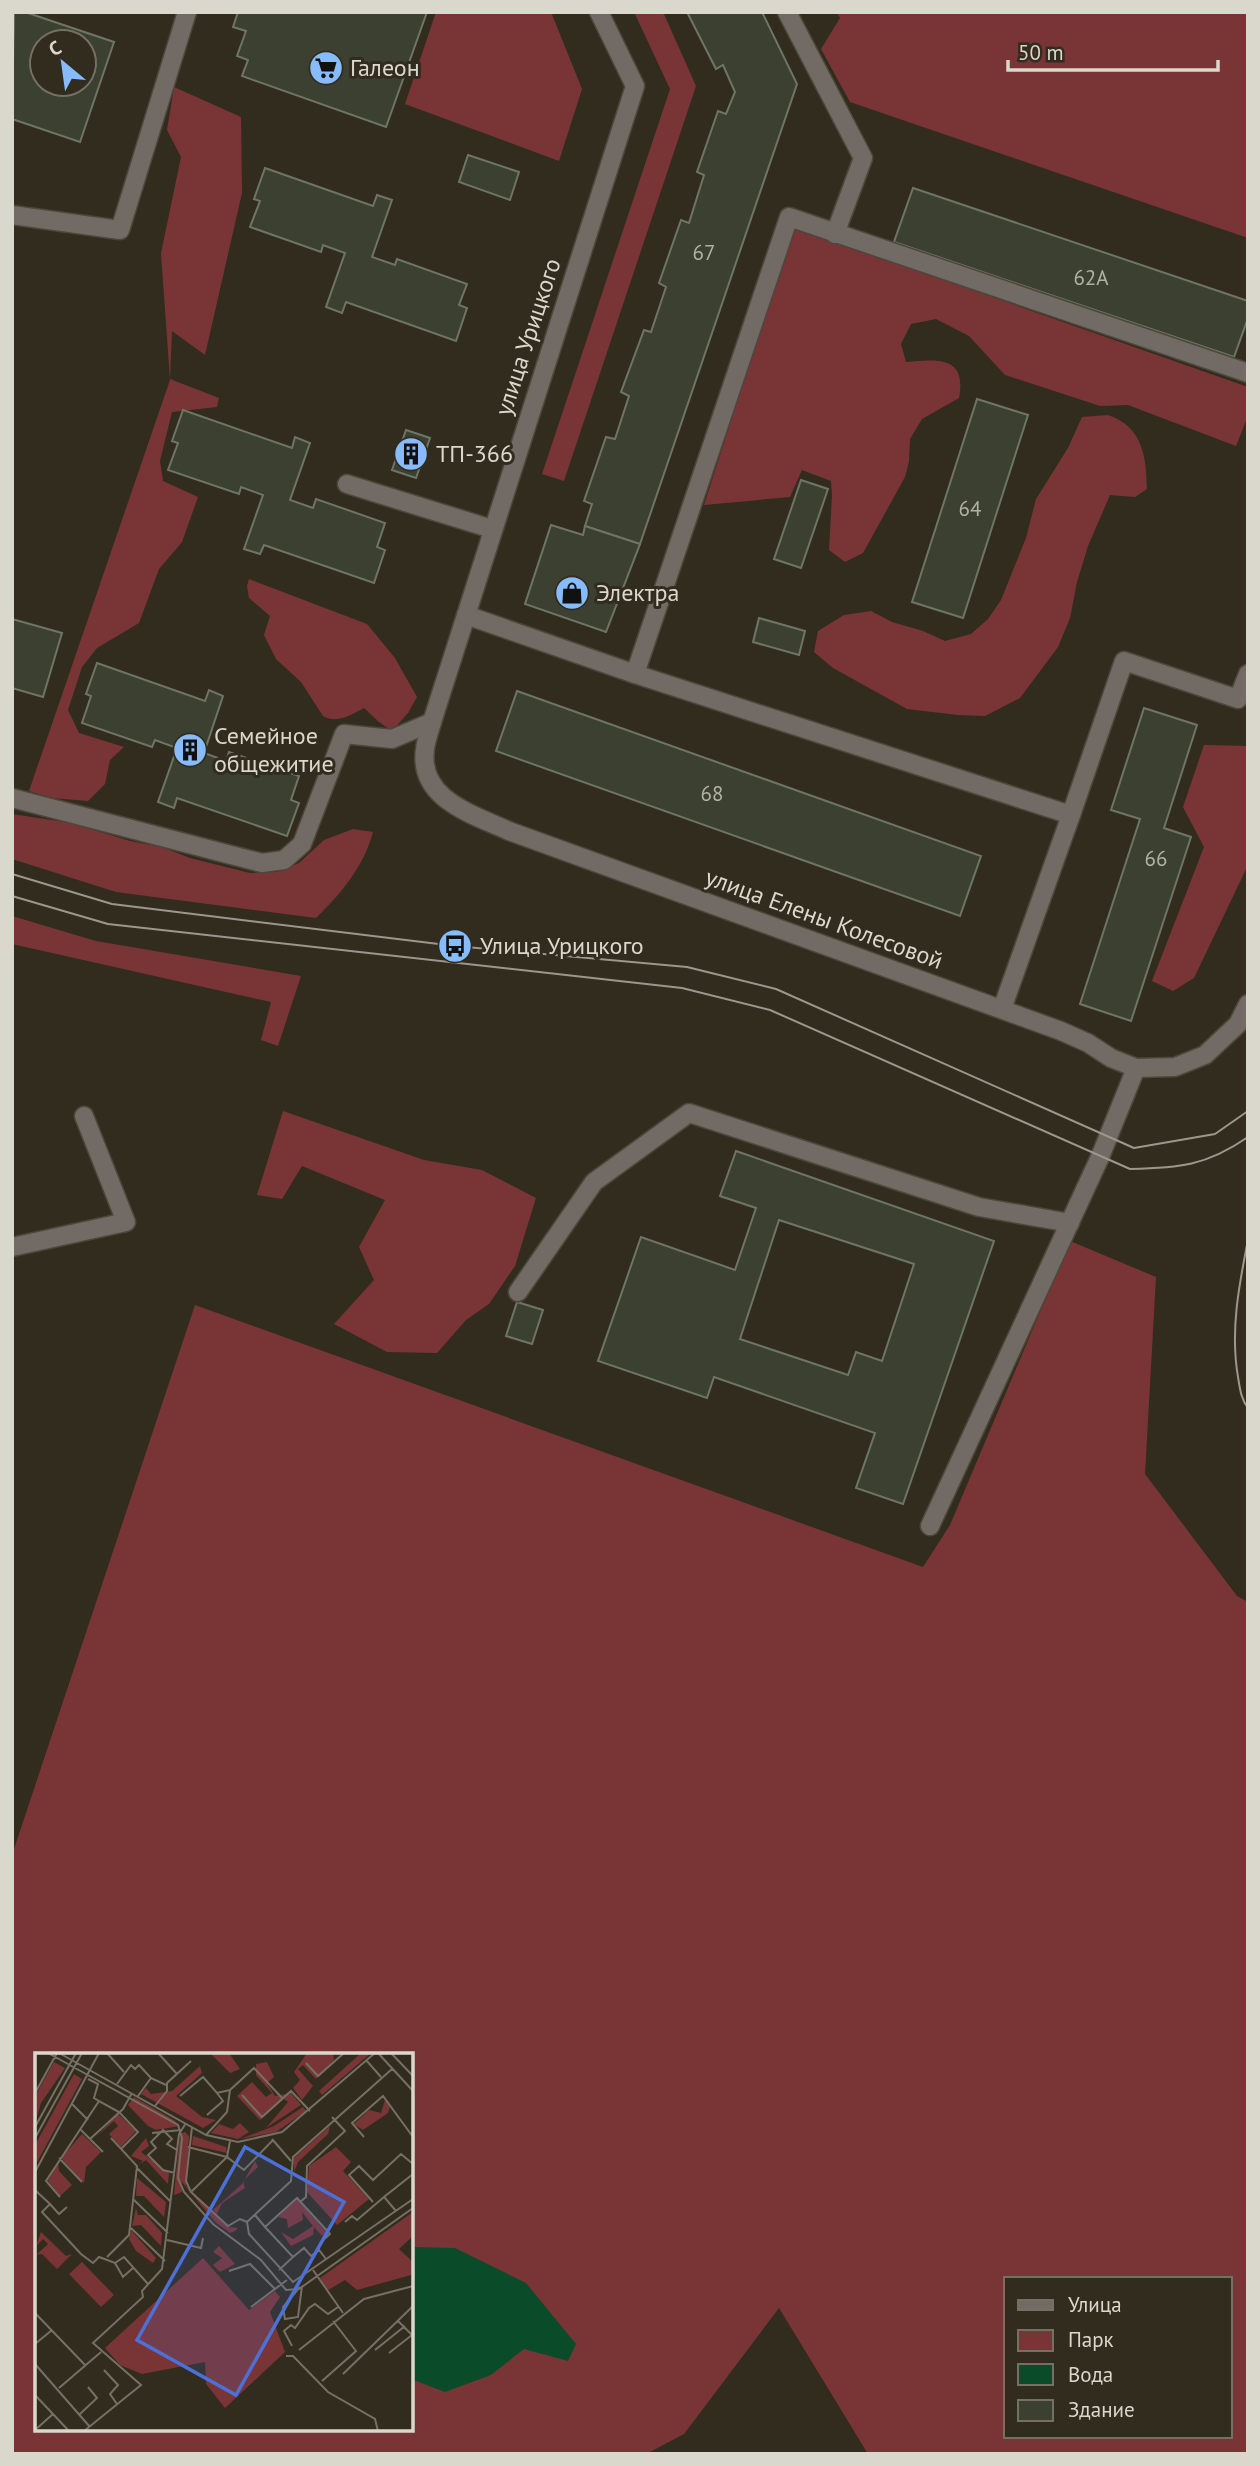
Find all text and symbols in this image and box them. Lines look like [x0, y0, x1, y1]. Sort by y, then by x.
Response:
north arrow [28, 28, 98, 98]
scale bar [1008, 28, 1218, 72]
text: С [44, 35, 66, 61]
text: 50 m [1018, 39, 1064, 66]
supermarket icon: Галеон [307, 49, 345, 87]
place label: Галеон [350, 52, 420, 83]
house number: 67 [693, 239, 715, 266]
street label: улица Урицкого [488, 254, 568, 419]
house number: 62А [1073, 264, 1109, 291]
building icon: ТП-366 [392, 435, 430, 473]
place label: ТП-366 [436, 438, 513, 469]
house number: 64 [959, 495, 981, 522]
shop icon: Электра [553, 574, 591, 612]
place label: Электра [596, 577, 679, 608]
place label: Семейное общежитие [214, 720, 334, 779]
building icon: Семейное общежитие [171, 731, 209, 769]
house number: 68 [701, 780, 723, 807]
house number: 66 [1145, 845, 1167, 872]
street label: улица Елены Колесовой [701, 861, 947, 976]
bus stop icon: Улица Урицкого [436, 927, 474, 965]
place label: Улица Урицкого [480, 930, 644, 961]
inset map [35, 2053, 413, 2431]
legend [1004, 2277, 1232, 2438]
text: Улица [1068, 2291, 1122, 2318]
text: Парк [1068, 2326, 1114, 2353]
text: Вода [1068, 2361, 1113, 2388]
text: Здание [1068, 2396, 1135, 2423]

